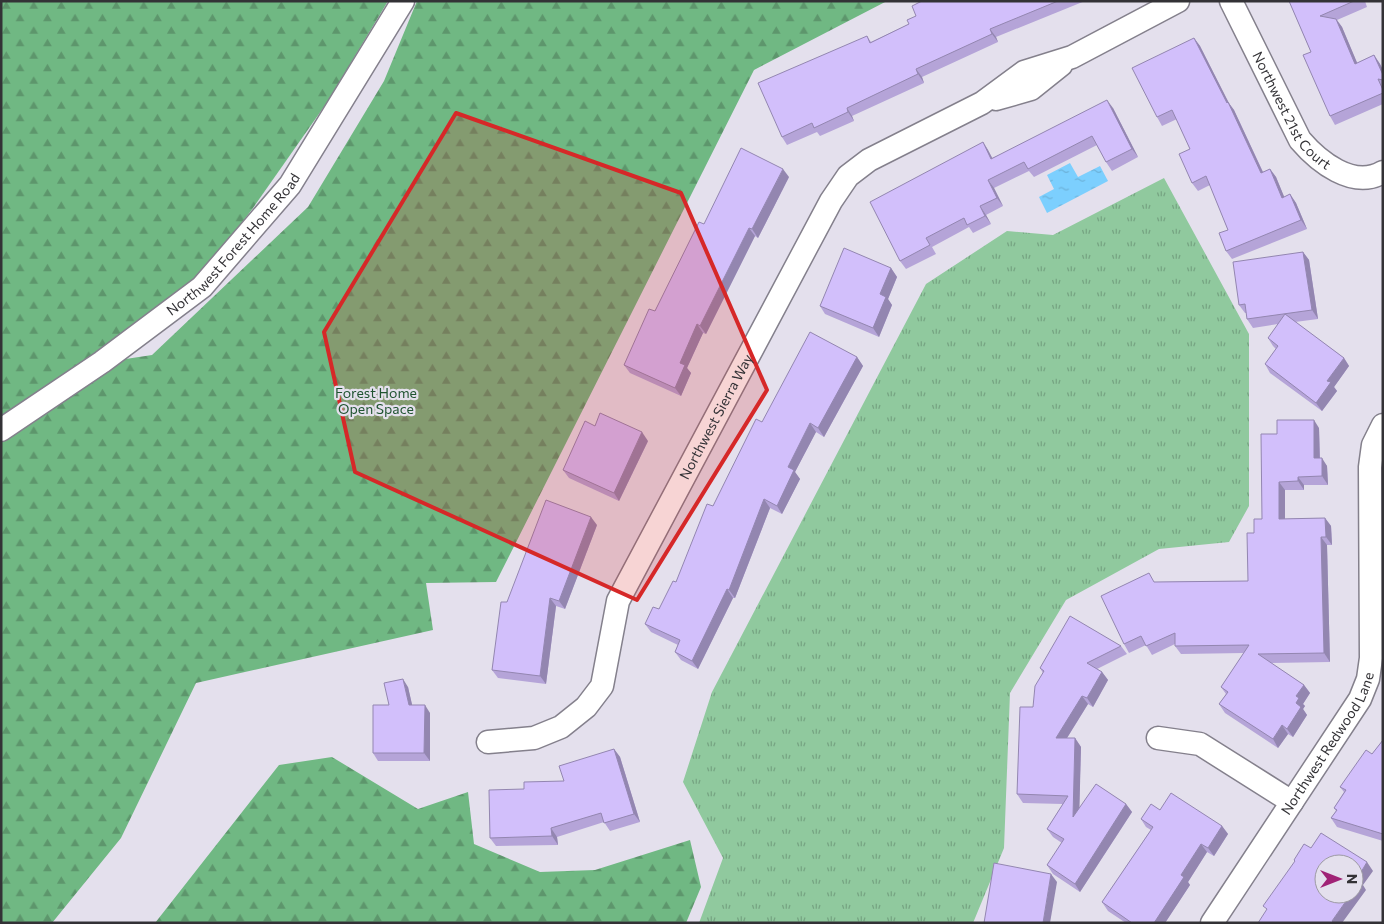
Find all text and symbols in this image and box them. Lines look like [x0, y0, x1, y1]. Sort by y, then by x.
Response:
street label: Northwest 21st Court [1249, 49, 1335, 173]
street label: Northwest Forest Home Road [163, 170, 303, 319]
street label: Northwest Sierra Way [675, 351, 756, 482]
park label: Forest Home Open Space [335, 384, 417, 417]
street label: Northwest Redwood Lane [1277, 671, 1377, 818]
north arrow [1314, 854, 1364, 904]
text: N [1344, 874, 1361, 884]

